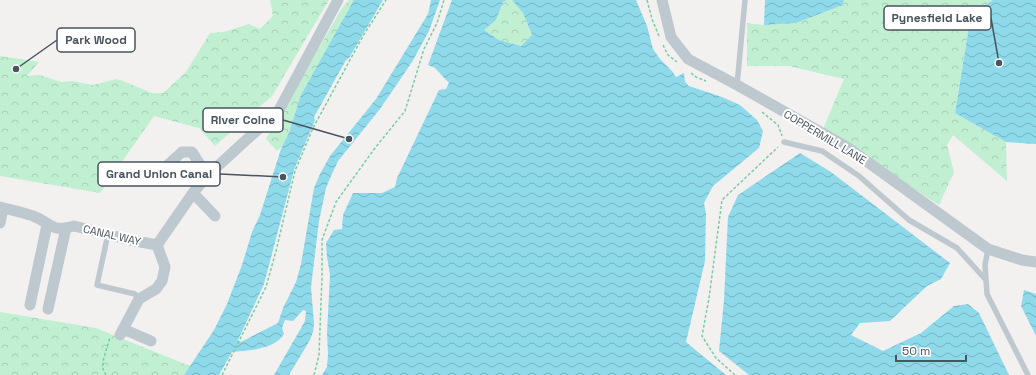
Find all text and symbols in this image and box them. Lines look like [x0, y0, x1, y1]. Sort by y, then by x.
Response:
callout: Pynesfield Lake [884, 6, 991, 30]
text: Pynesfield Lake [892, 10, 982, 26]
callout: Park Wood [57, 28, 135, 52]
text: Park Wood [65, 32, 127, 48]
street label: COPPERMILL LANE [781, 107, 869, 167]
callout: River Colne [203, 108, 283, 132]
text: River Colne [211, 112, 275, 128]
callout: Grand Union Canal [98, 162, 220, 186]
text: Grand Union Canal [106, 166, 212, 182]
street label: CANAL WAY [82, 222, 142, 248]
scale bar [896, 337, 966, 363]
text: 50 m [902, 343, 930, 359]

